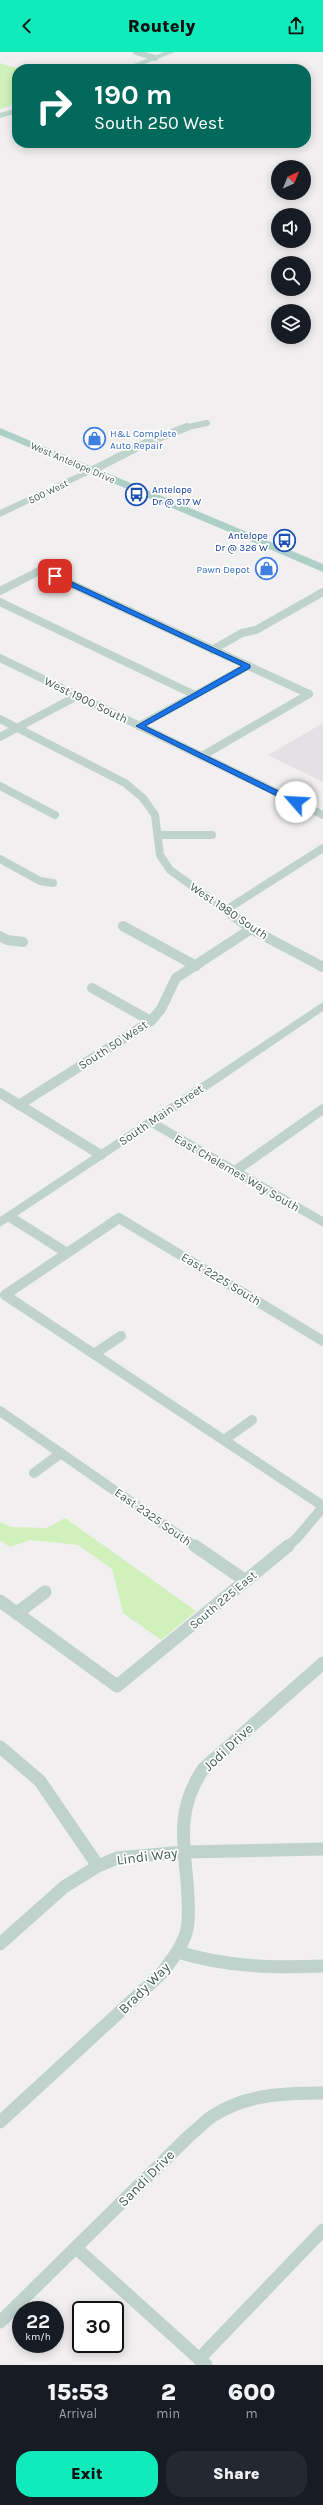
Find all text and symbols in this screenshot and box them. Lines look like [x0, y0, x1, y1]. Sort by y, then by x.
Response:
icon: back [16, 15, 38, 37]
text: Routely [128, 15, 195, 37]
icon: share [285, 15, 307, 37]
text: 190 m [94, 78, 172, 111]
icon: right [28, 80, 80, 132]
text: South 250 West [94, 112, 224, 134]
north arrow [271, 160, 311, 200]
map controls [271, 160, 311, 344]
button: sound [271, 208, 311, 248]
button: search [271, 256, 311, 296]
button: layers [271, 304, 311, 344]
shop icon: H&L Complete Auto Repair [82, 426, 108, 452]
place label: H&L Complete Auto Repair [110, 428, 177, 452]
street label: West Antelope Drive [28, 440, 117, 486]
street label: 500 West [27, 477, 70, 507]
bus stop icon: Antelope Dr @ 517 W [124, 482, 150, 508]
place label: Antelope Dr @ 517 W [152, 484, 201, 508]
bus stop icon: Antelope Dr @ 326 W [271, 528, 297, 554]
place label: Antelope Dr @ 326 W [215, 530, 268, 554]
shop icon: Pawn Depot [253, 556, 279, 582]
pin [38, 559, 72, 593]
place label: Pawn Depot [196, 564, 250, 576]
icon: arrive [44, 565, 66, 587]
street label: West 1900 South [42, 674, 130, 726]
position arrow [275, 781, 317, 823]
street label: West 1980 South [187, 880, 271, 942]
street label: South 50 West [76, 1017, 151, 1073]
street label: South Main Street [116, 1081, 206, 1149]
street label: East Chelemes Way South [172, 1131, 302, 1215]
street label: East 2225 South [179, 1250, 263, 1308]
street label: East 2325 South [112, 1485, 194, 1549]
street label: South 225 East [187, 1568, 260, 1632]
street label: Jodi Drive [200, 1720, 257, 1775]
street label: Lindi Way [116, 1844, 179, 1869]
street label: Brady Way [115, 1959, 174, 2018]
street label: Sandi Drive [114, 2146, 178, 2210]
speed limit sign: 30 [72, 2301, 124, 2353]
text: 22 [26, 2310, 50, 2333]
text: km/h [25, 2331, 51, 2343]
text: 15:53 [48, 2378, 109, 2406]
text: 2 [161, 2378, 176, 2406]
text: 600 [228, 2378, 275, 2406]
text: Arrival [59, 2406, 97, 2421]
text: min [156, 2406, 180, 2421]
text: m [246, 2406, 258, 2421]
button: Exit [16, 2451, 158, 2497]
button: Share [166, 2451, 307, 2497]

